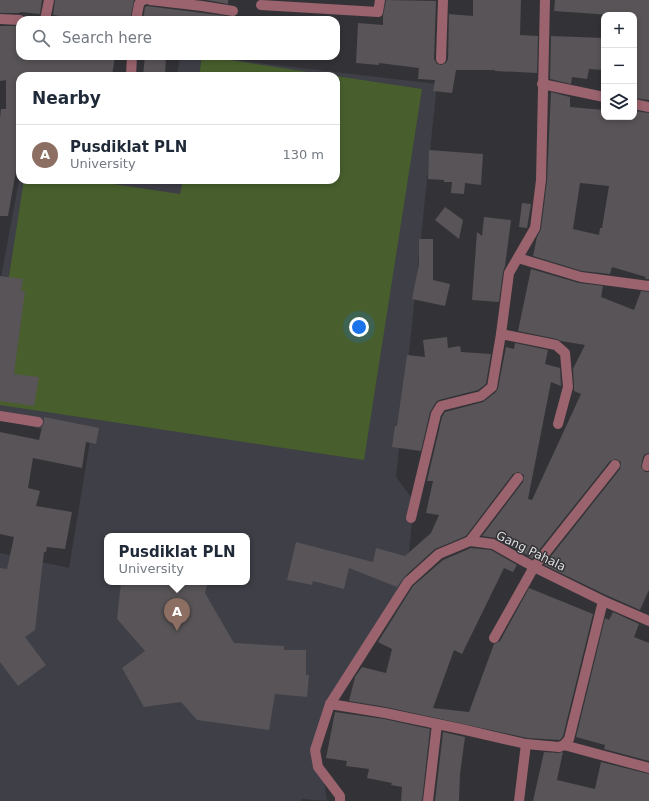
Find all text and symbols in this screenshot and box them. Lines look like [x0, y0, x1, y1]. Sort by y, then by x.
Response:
map controls [601, 12, 637, 120]
button: + [601, 12, 637, 48]
search box [16, 16, 340, 60]
icon: search [30, 27, 52, 49]
text: Search here [62, 29, 152, 47]
button: − [601, 48, 637, 84]
button: layers [601, 84, 637, 120]
text: Nearby [32, 88, 101, 108]
text: Pusdiklat PLN [70, 138, 187, 156]
text: A [40, 147, 50, 162]
text: 130 m [282, 147, 324, 162]
text: University [70, 156, 136, 171]
your location [349, 317, 369, 337]
street label: Gang Pahala [494, 528, 568, 574]
popup [104, 533, 250, 585]
text: Pusdiklat PLN [118, 543, 236, 561]
text: University [118, 561, 184, 576]
pin: A [164, 598, 190, 631]

